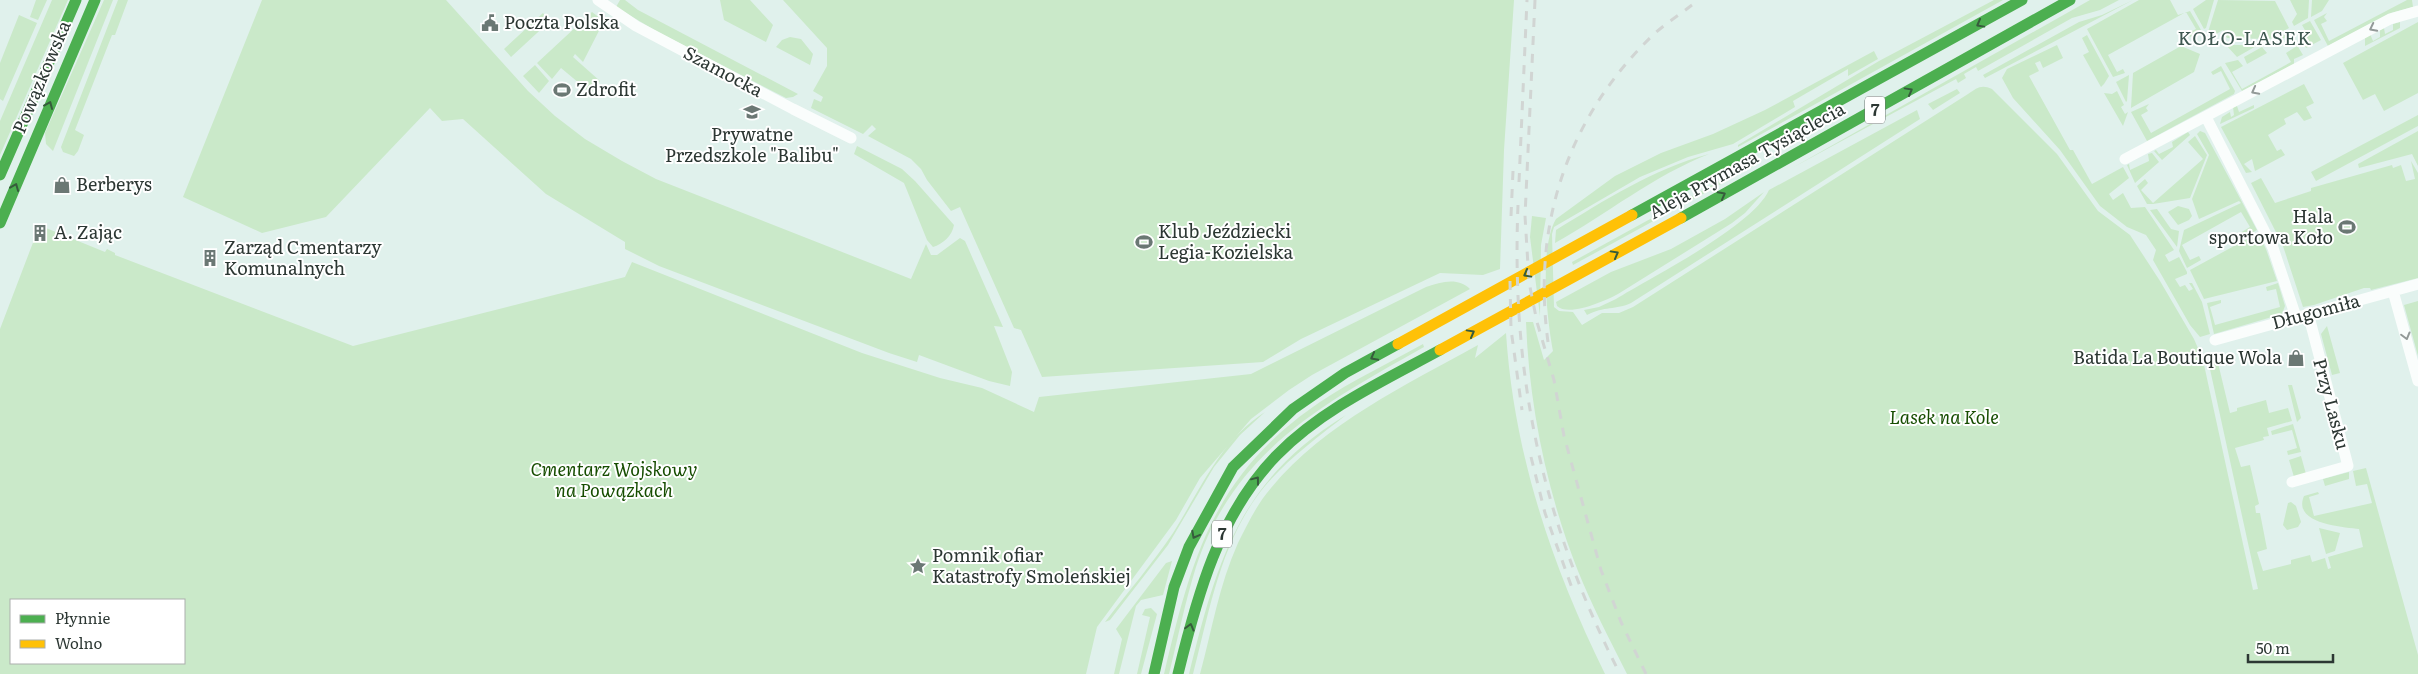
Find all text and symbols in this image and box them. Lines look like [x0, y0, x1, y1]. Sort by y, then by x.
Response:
place label: Poczta Polska [504, 8, 620, 35]
public building icon: Poczta Polska [480, 13, 500, 33]
street label: Powązkowska [5, 16, 77, 137]
one-way arrow [1976, 17, 1985, 27]
one-way arrow [2369, 22, 2378, 32]
district label: KOŁO-LASEK [2178, 23, 2312, 51]
street label: Szamocka [679, 38, 768, 103]
place label: Zdrofit [576, 75, 637, 102]
sports icon: Zdrofit [552, 80, 572, 100]
one-way arrow [2252, 84, 2261, 94]
one-way arrow [1904, 87, 1913, 97]
street label: Aleja Prymasa Tysiąclecia [1643, 94, 1850, 225]
road number: 7 [1865, 96, 1885, 124]
one-way arrow [42, 101, 53, 110]
school or university icon: Prywatne Przedszkole "Balibu" [742, 102, 762, 122]
place label: Prywatne Przedszkole "Balibu" [665, 120, 839, 168]
place label: Berberys [76, 170, 152, 197]
shop icon: Berberys [52, 175, 72, 195]
one-way arrow [9, 183, 19, 191]
one-way arrow [1716, 191, 1725, 201]
place label: Hala sportowa Koło [2209, 202, 2333, 250]
place label: Klub Jeździecki Legia-Kozielska [1158, 217, 1294, 265]
sports icon: Hala sportowa Koło [2337, 217, 2357, 237]
place label: A. Zając [54, 218, 122, 245]
building icon: A. Zając [30, 223, 50, 243]
sports icon: Klub Jeździecki Legia-Kozielska [1134, 232, 1154, 252]
place label: Zarząd Cmentarzy Komunalnych [224, 233, 382, 281]
building icon: Zarząd Cmentarzy Komunalnych [200, 248, 220, 268]
one-way arrow [1609, 250, 1618, 260]
one-way arrow [1523, 268, 1532, 278]
street label: Długomiła [2269, 286, 2363, 335]
one-way arrow [1465, 330, 1474, 340]
one-way arrow [2400, 331, 2410, 340]
place label: Batida La Boutique Wola [2073, 343, 2282, 370]
shop icon: Batida La Boutique Wola [2286, 348, 2306, 368]
one-way arrow [1371, 351, 1380, 361]
street label: Przy Lasku [2307, 355, 2358, 452]
park label: Lasek na Kole [1889, 403, 1999, 430]
park label: Cmentarz Wojskowy na Powązkach [531, 455, 697, 503]
one-way arrow [1250, 476, 1259, 486]
road number: 7 [1212, 520, 1232, 548]
one-way arrow [1191, 529, 1201, 538]
place label: Pomnik ofiar Katastrofy Smoleńskiej [932, 541, 1131, 589]
place icon: Pomnik ofiar Katastrofy Smoleńskiej [908, 556, 928, 576]
legend [10, 599, 185, 664]
text: Płynnie [55, 606, 110, 629]
one-way arrow [1184, 622, 1195, 631]
text: Wolno [55, 631, 102, 654]
scale bar [2248, 632, 2333, 664]
text: 50 m [2256, 636, 2290, 659]

